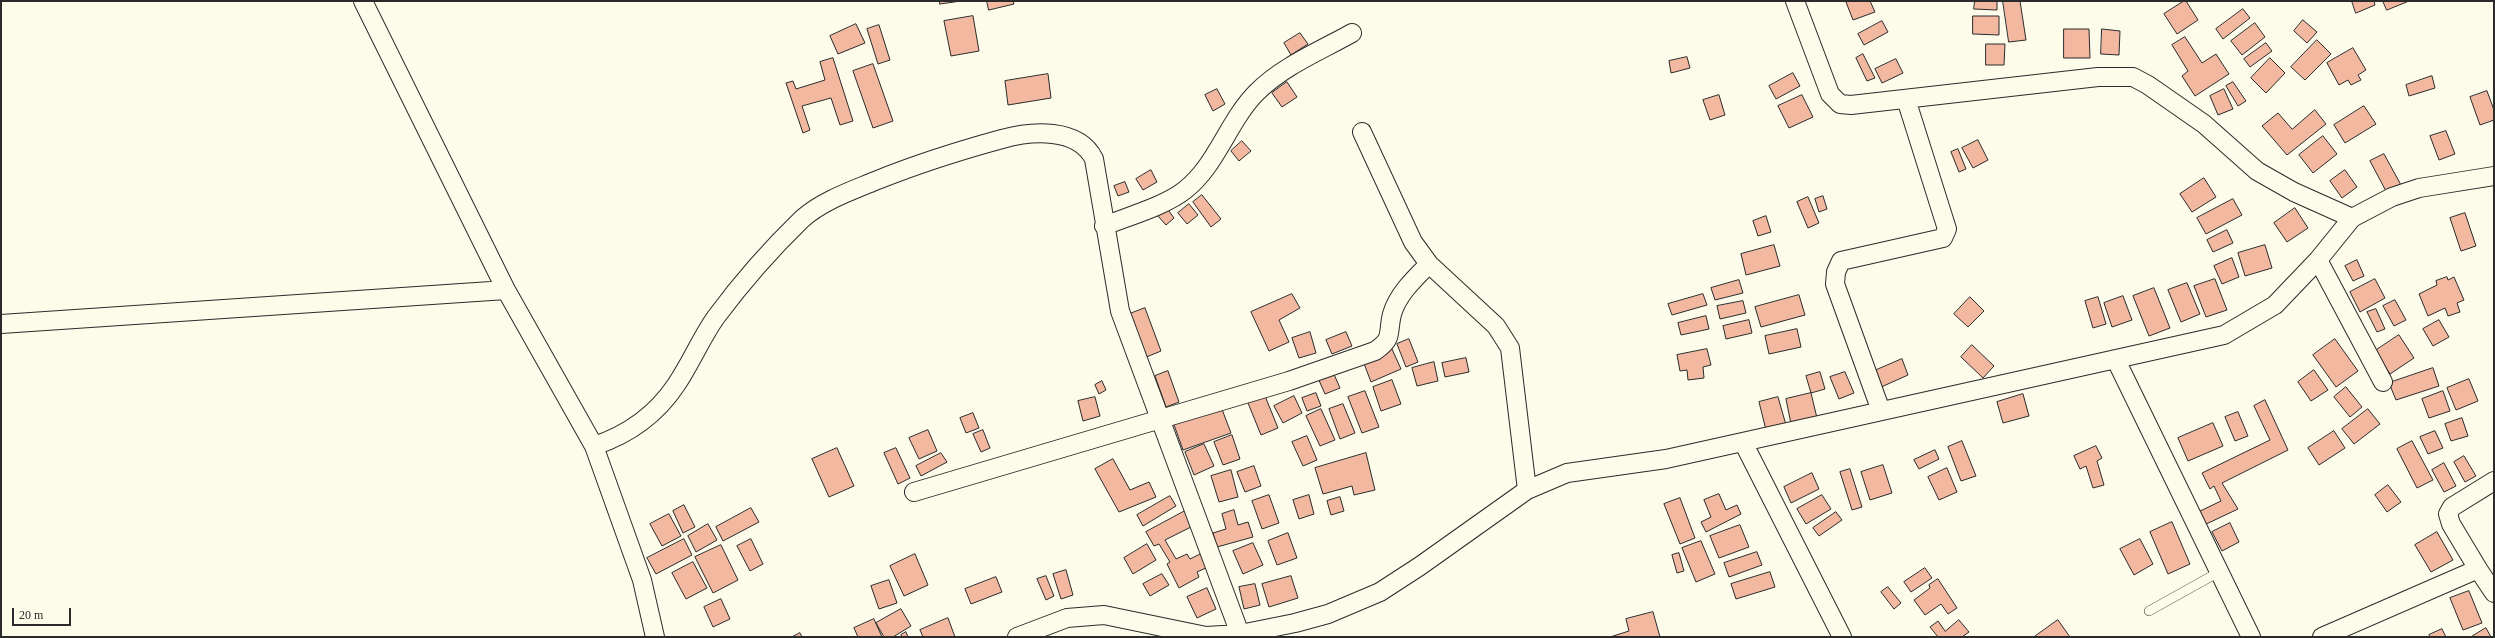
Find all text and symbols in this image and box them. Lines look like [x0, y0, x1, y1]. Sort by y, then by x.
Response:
scale bar [14, 600, 73, 626]
text: 20 m [19, 608, 43, 622]

